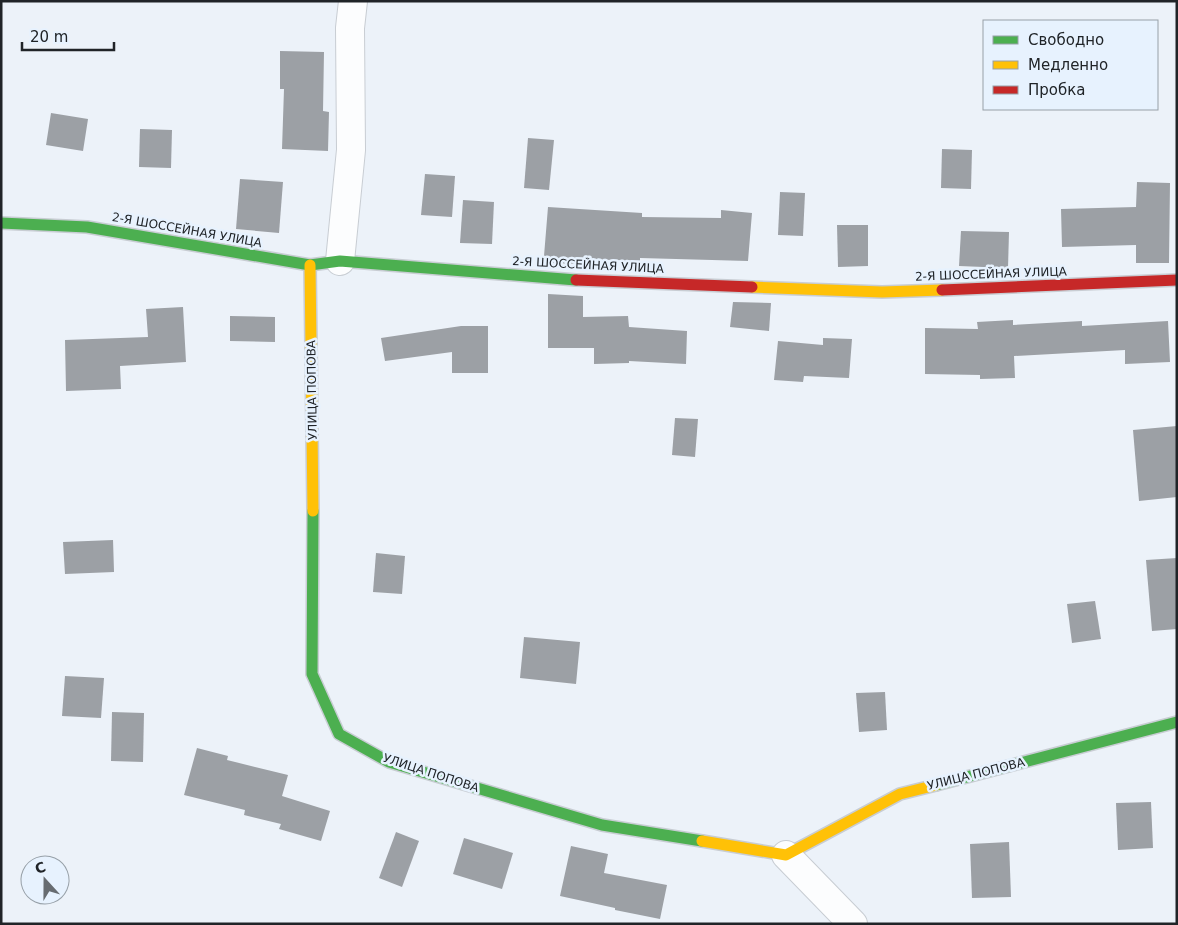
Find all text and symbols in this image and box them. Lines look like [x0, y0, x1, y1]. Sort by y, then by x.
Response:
scale bar [22, 20, 115, 52]
legend [983, 20, 1158, 110]
text: 20 m [30, 28, 68, 46]
text: Свободно [1028, 31, 1104, 49]
text: Медленно [1028, 56, 1108, 74]
text: Пробка [1028, 81, 1085, 99]
street label: 2-Я ШОССЕЙНАЯ УЛИЦА [111, 209, 264, 250]
street label: 2-Я ШОССЕЙНАЯ УЛИЦА [512, 253, 665, 276]
street label: 2-Я ШОССЕЙНАЯ УЛИЦА [915, 263, 1068, 284]
street label: УЛИЦА ПОПОВА [304, 339, 320, 440]
street label: УЛИЦА ПОПОВА [381, 751, 481, 795]
street label: УЛИЦА ПОПОВА [926, 755, 1027, 793]
north arrow [20, 855, 70, 905]
text: С [33, 859, 48, 877]

